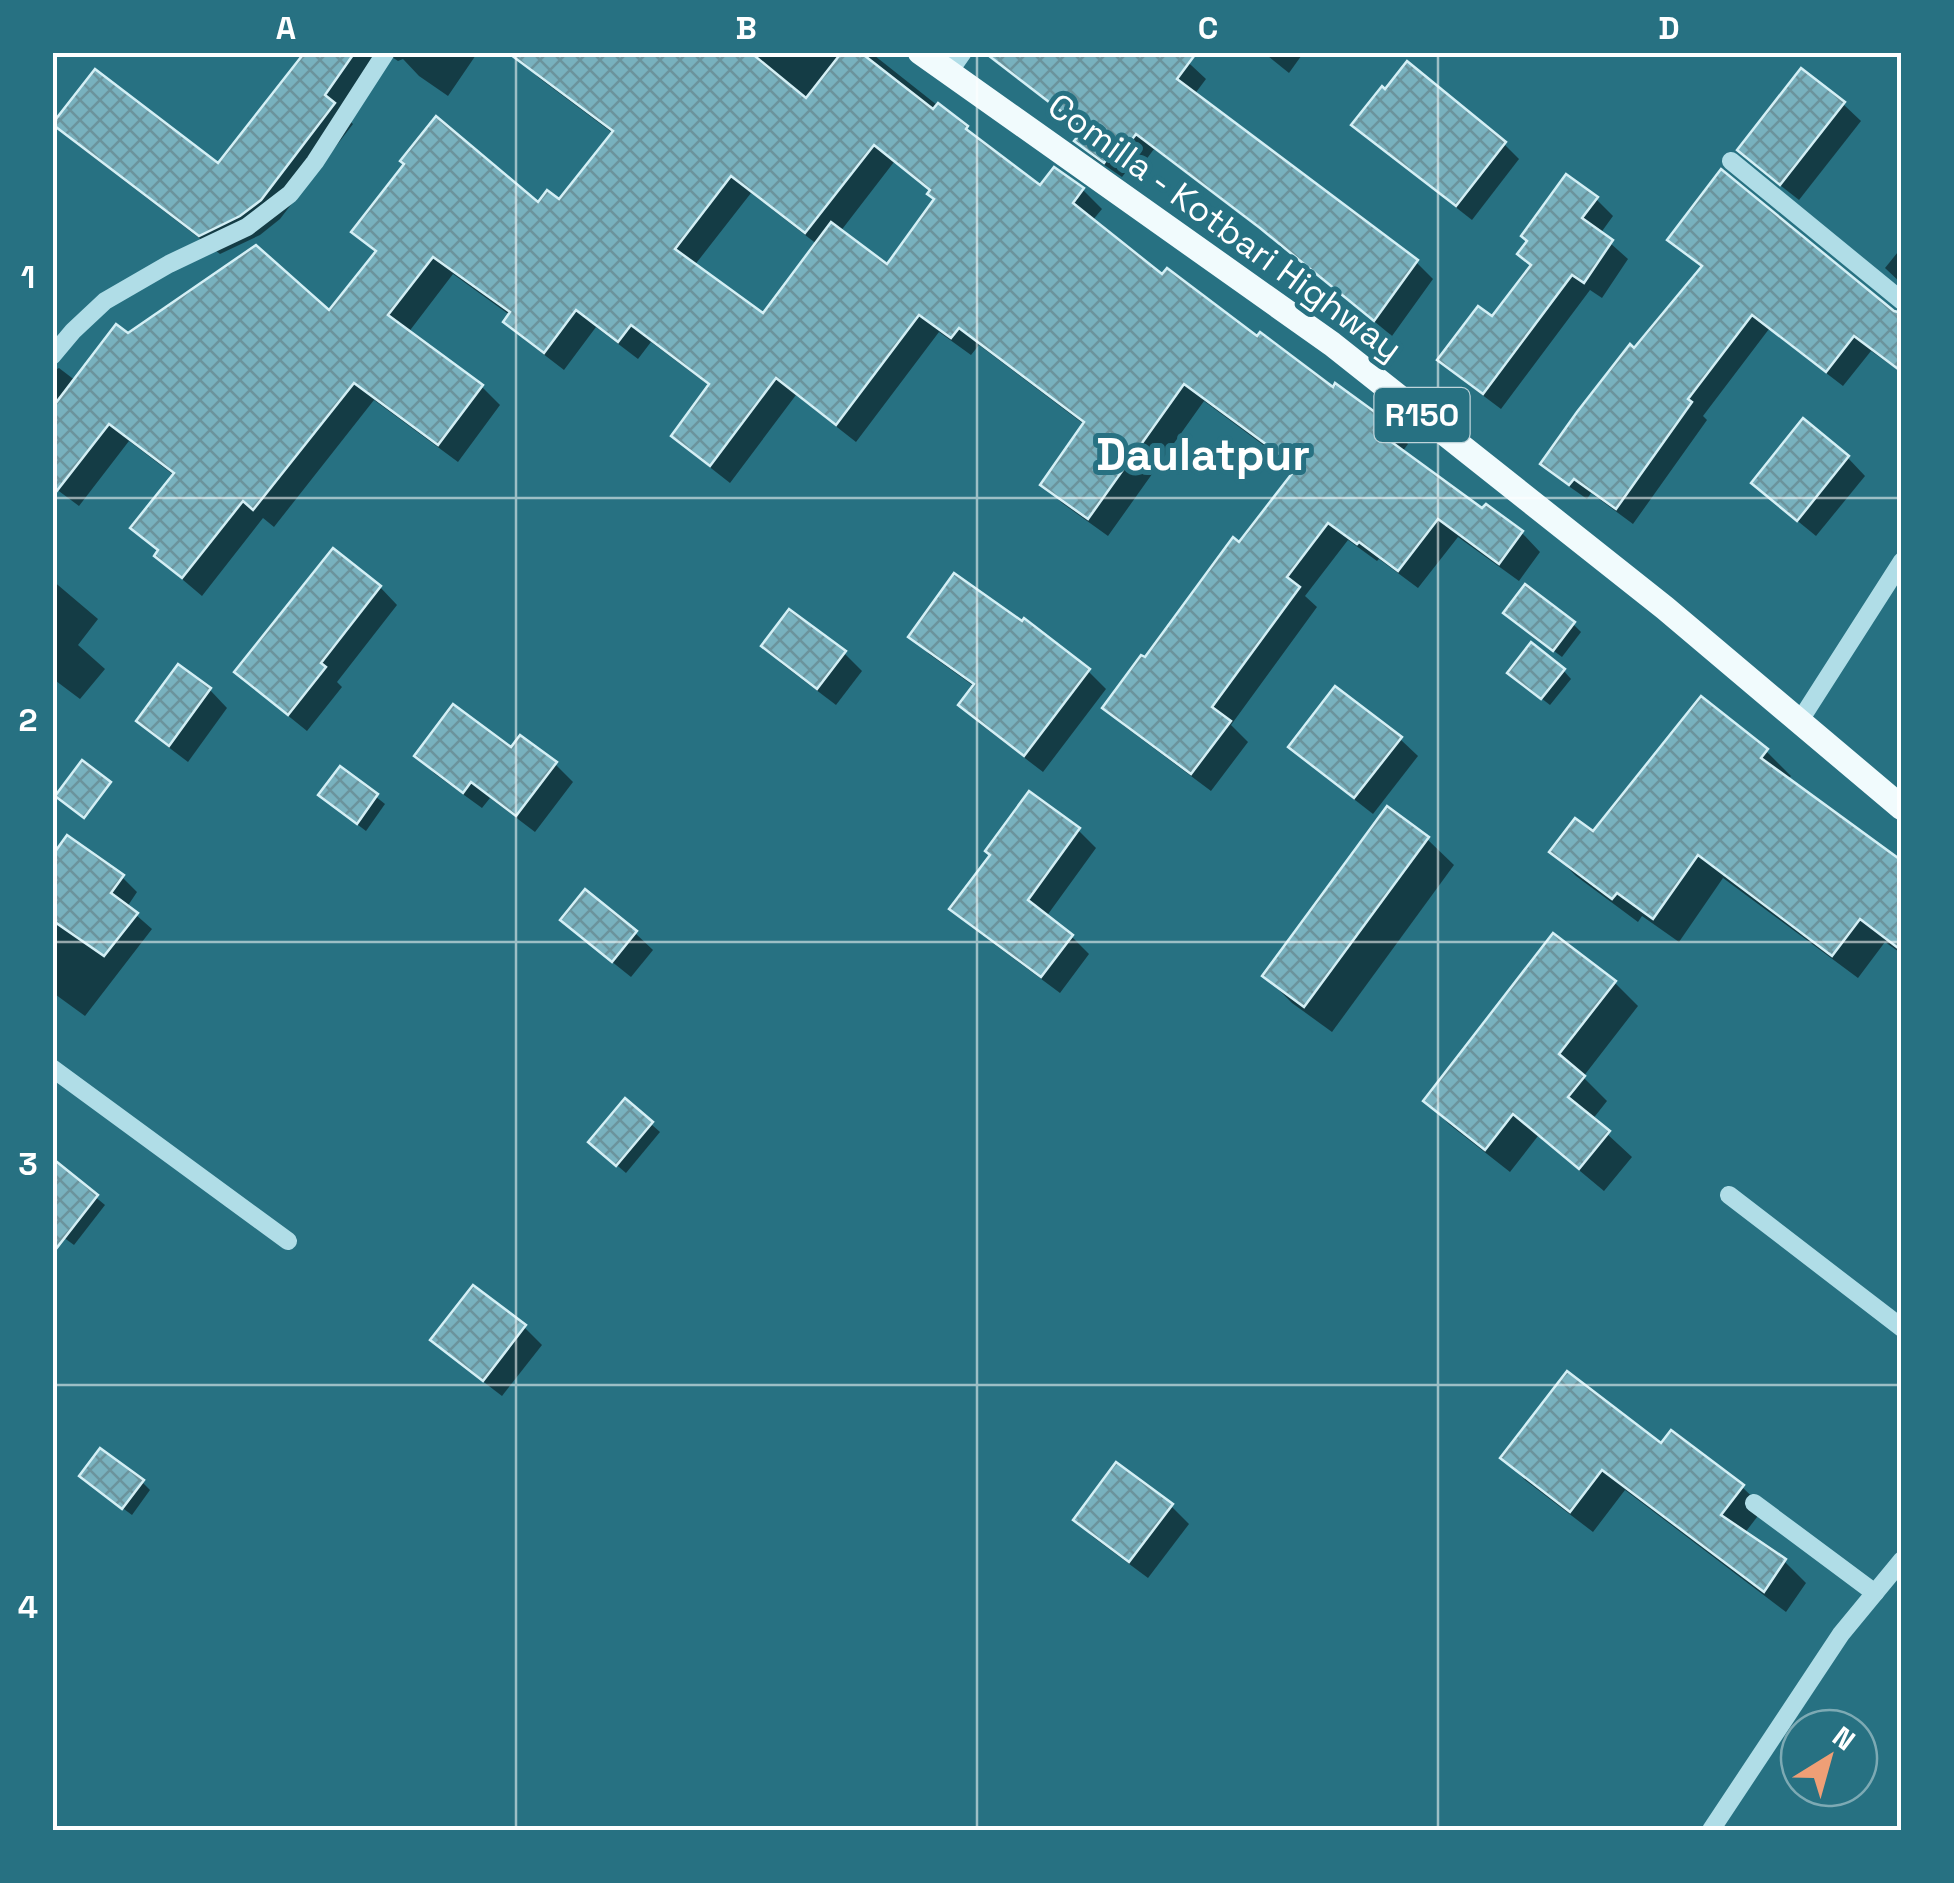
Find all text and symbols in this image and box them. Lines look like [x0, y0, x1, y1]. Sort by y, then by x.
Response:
text: A [276, 8, 296, 48]
text: B [735, 8, 757, 48]
text: C [1198, 8, 1218, 48]
text: D [1658, 8, 1680, 48]
street label: Comilla - Kotbari Highway [1039, 84, 1411, 370]
text: 1 [21, 257, 35, 297]
road number: R150 [1374, 388, 1470, 442]
district label: Daulatpur [1096, 426, 1310, 483]
text: 2 [18, 700, 38, 740]
text: 3 [18, 1144, 38, 1184]
text: 4 [18, 1587, 38, 1627]
north arrow [1779, 1708, 1879, 1808]
text: N [1826, 1718, 1862, 1758]

